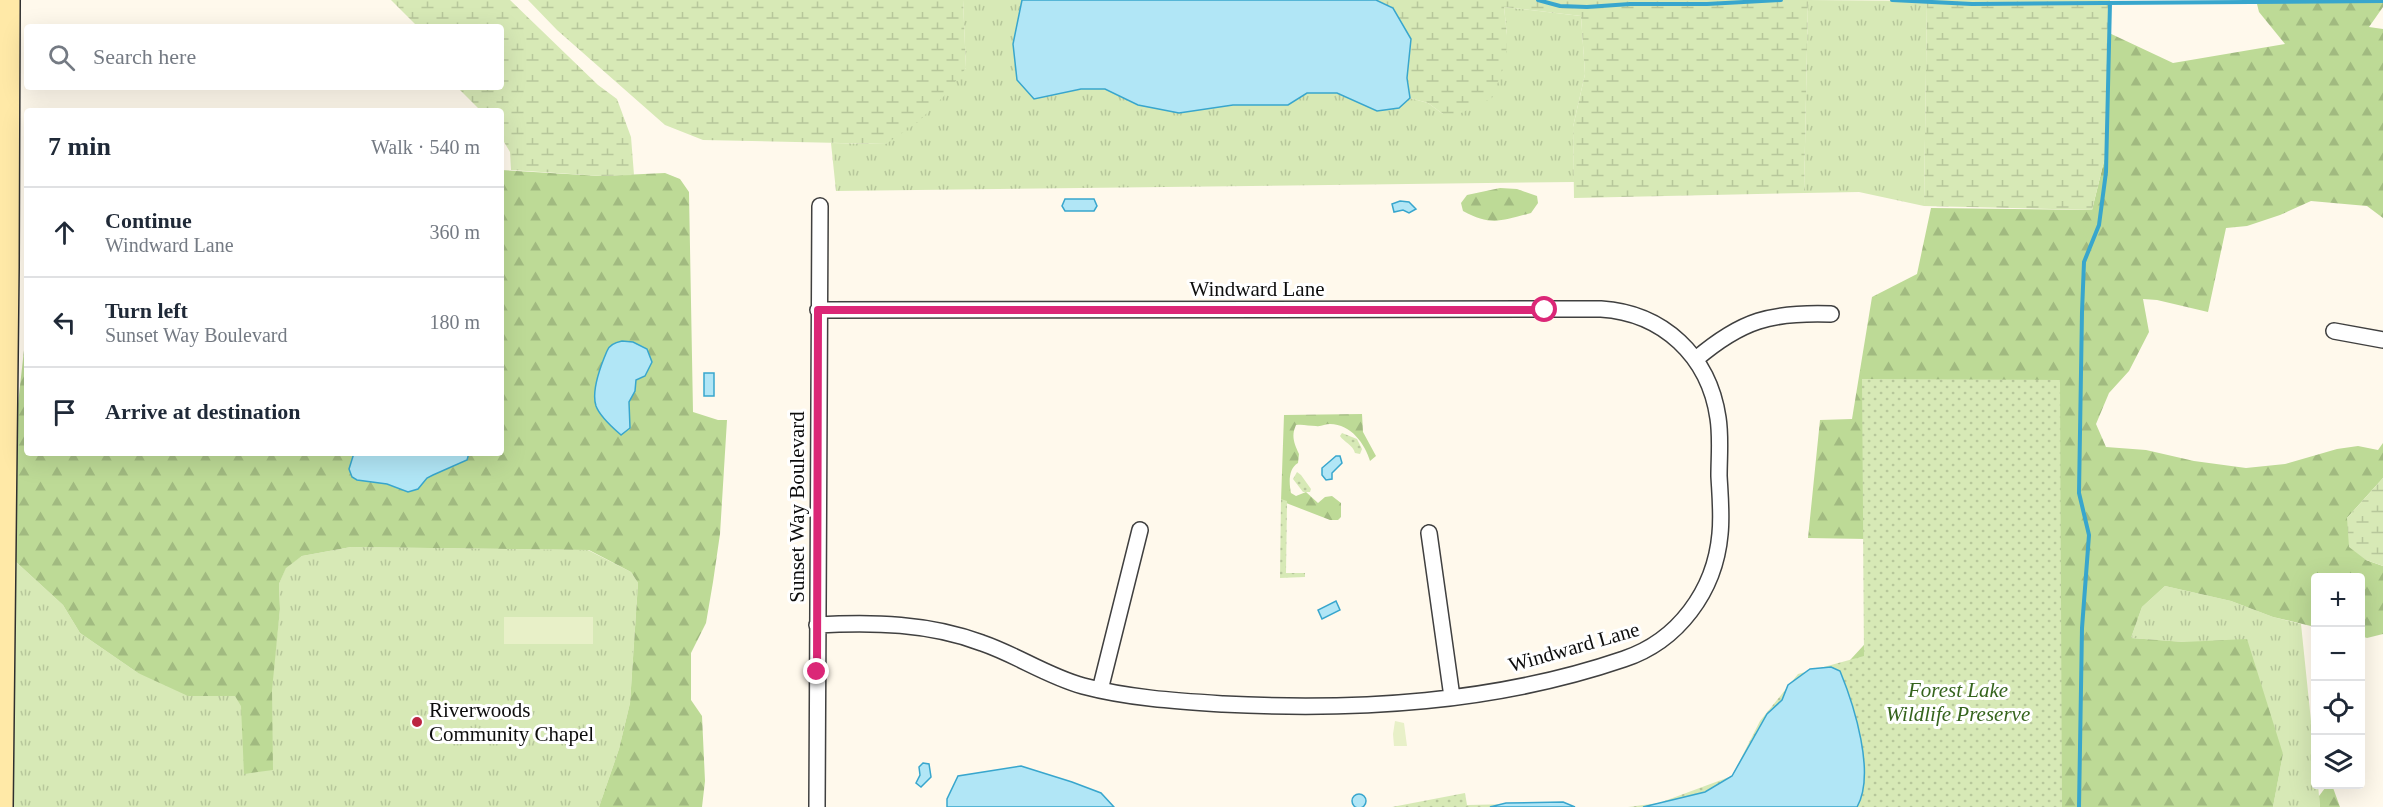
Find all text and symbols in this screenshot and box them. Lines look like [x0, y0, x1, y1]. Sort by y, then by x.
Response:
search box [24, 24, 504, 90]
icon: search [45, 41, 78, 74]
text: Search here [93, 44, 196, 69]
text: 7 min [48, 132, 111, 161]
text: Walk · 540 m [371, 136, 480, 158]
text: Continue [105, 208, 192, 233]
icon: ahead [48, 216, 81, 249]
text: 360 m [429, 221, 480, 243]
text: Windward Lane [105, 234, 234, 256]
street label: Windward Lane [1189, 277, 1325, 301]
route start [1531, 296, 1557, 322]
text: Turn left [105, 298, 188, 323]
icon: left [48, 306, 81, 339]
text: 180 m [429, 311, 480, 333]
text: Sunset Way Boulevard [105, 324, 287, 346]
icon: arrive [48, 396, 81, 429]
text: Arrive at destination [105, 399, 301, 424]
street label: Sunset Way Boulevard [785, 411, 809, 603]
map controls [2311, 573, 2365, 789]
button: + [2311, 573, 2365, 627]
street label: Windward Lane [1506, 617, 1642, 677]
button: − [2311, 627, 2365, 681]
route end [803, 658, 829, 684]
park label: Forest Lake Wildlife Preserve [1886, 678, 2030, 726]
button: locate [2311, 681, 2365, 735]
place label: Riverwoods Community Chapel [429, 698, 594, 746]
marker: Riverwoods Community Chapel [410, 715, 424, 729]
button: layers [2311, 735, 2365, 789]

